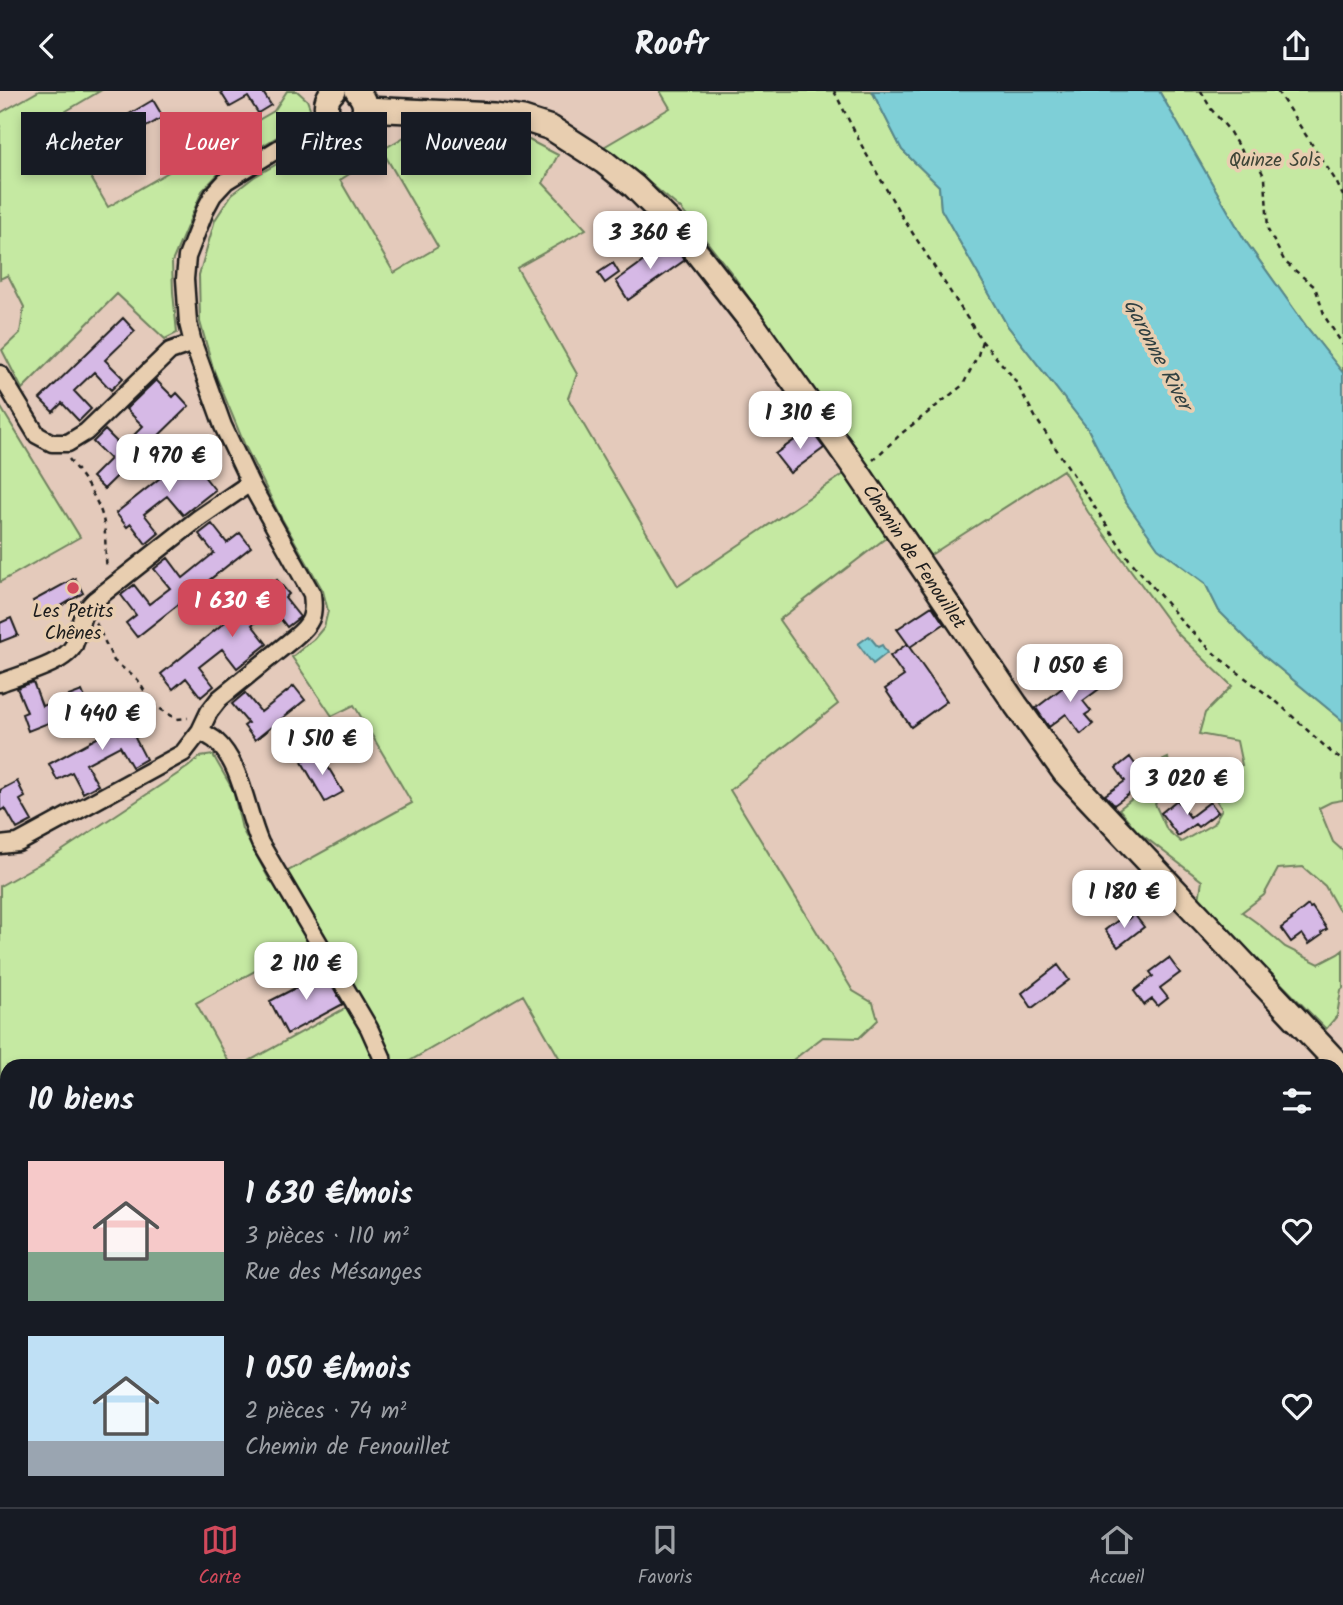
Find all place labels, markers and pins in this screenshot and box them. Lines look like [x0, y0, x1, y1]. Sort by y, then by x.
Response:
pin: 3 360 € [585, 211, 715, 271]
pin: 1 310 € [735, 391, 865, 451]
pin: 1 970 € [104, 435, 234, 494]
marker: Les Petits Chênes [65, 580, 81, 596]
pin: 1 630 € [167, 580, 297, 639]
place label: Les Petits Chênes [33, 597, 113, 649]
pin: 1 050 € [1005, 645, 1135, 704]
pin: 1 440 € [37, 693, 167, 752]
pin: 1 510 € [257, 717, 387, 777]
pin: 3 020 € [1122, 757, 1252, 817]
pin: 1 180 € [1059, 871, 1189, 930]
pin: 2 110 € [241, 943, 371, 1002]

